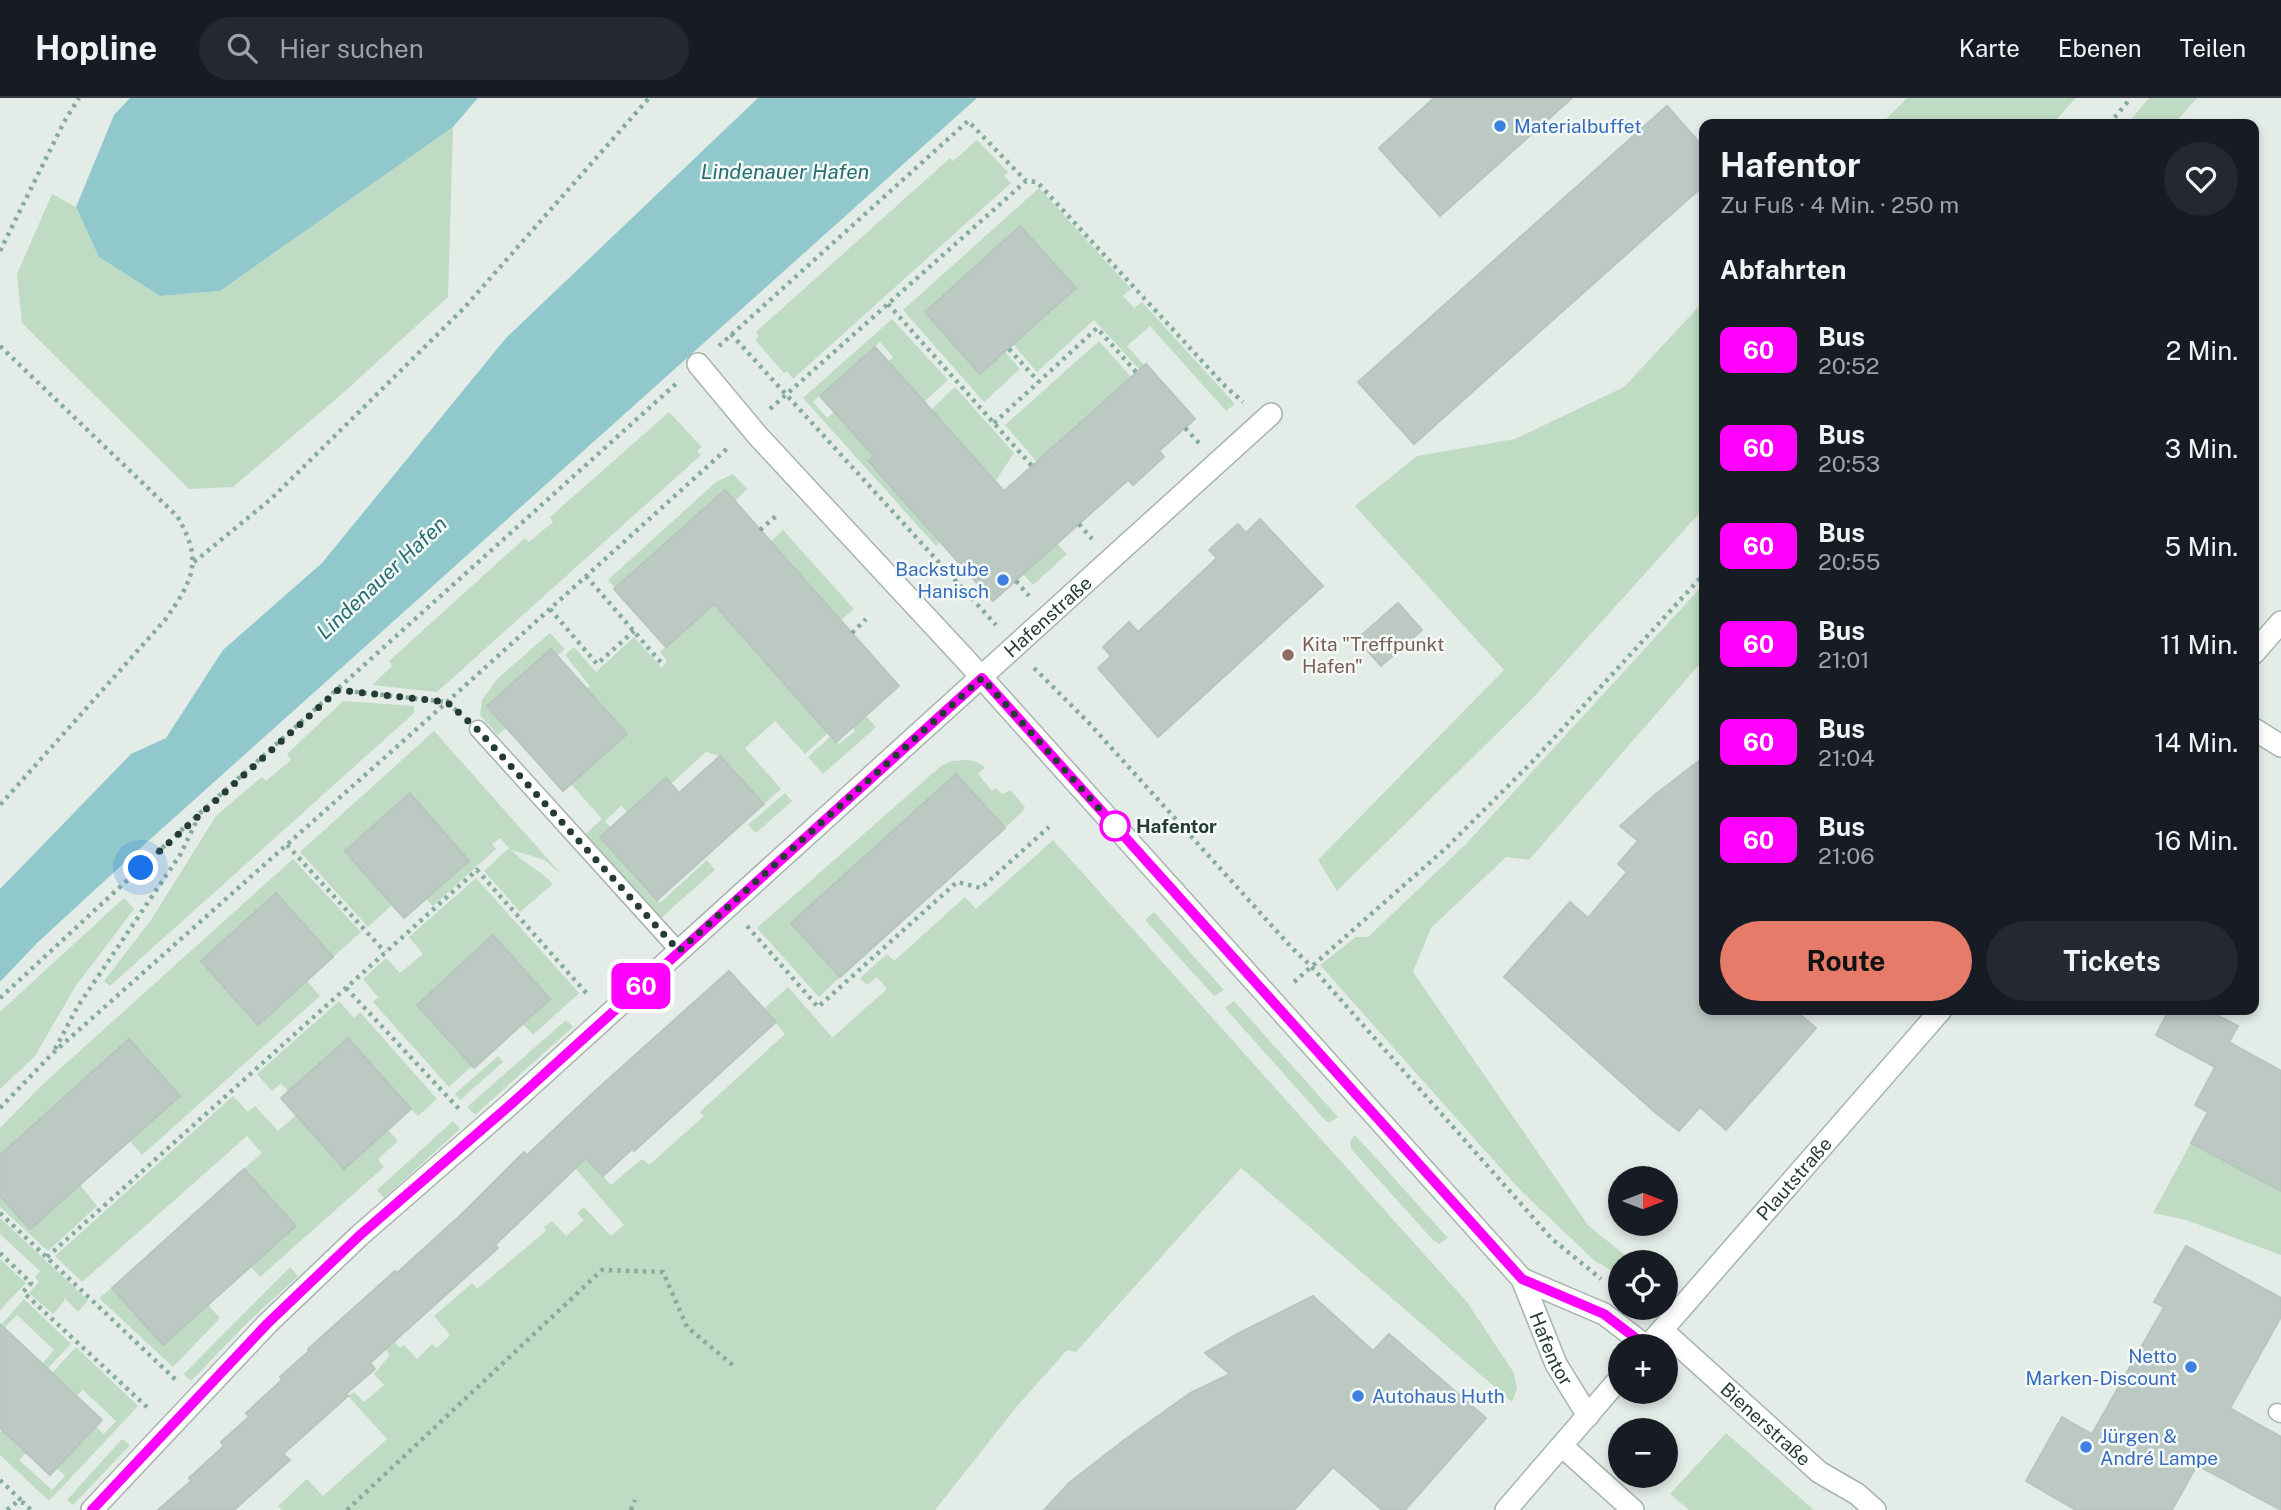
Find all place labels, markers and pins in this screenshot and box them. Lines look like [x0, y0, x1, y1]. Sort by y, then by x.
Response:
place label: Materialbuffet [1514, 115, 1642, 137]
marker: Materialbuffet [1492, 118, 1508, 134]
place label: Backstube Hanisch [895, 558, 989, 602]
marker: Backstube Hanisch [995, 572, 1011, 588]
place label: Kita "Treffpunkt Hafen" [1302, 633, 1444, 677]
marker: Kita "Treffpunkt Hafen" [1280, 647, 1296, 663]
marker: Hafentor [1100, 811, 1130, 841]
place label: Hafentor [1136, 815, 1217, 837]
place label: Netto Marken-Discount [2026, 1345, 2177, 1389]
marker: Netto Marken-Discount [2183, 1359, 2199, 1375]
place label: Autohaus Huth [1372, 1385, 1505, 1407]
marker: Autohaus Huth [1350, 1388, 1366, 1404]
place label: Jürgen & André Lampe [2100, 1425, 2218, 1469]
marker: Jürgen & André Lampe [2078, 1439, 2094, 1455]

